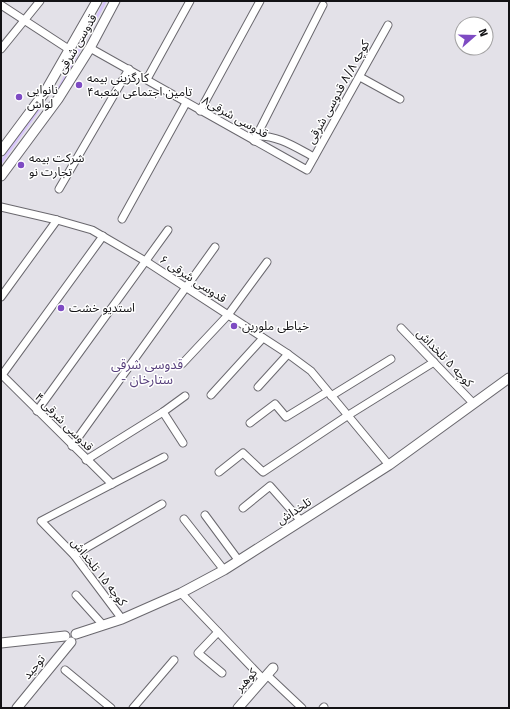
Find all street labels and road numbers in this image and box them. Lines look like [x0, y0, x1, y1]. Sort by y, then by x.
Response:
street label: قدوسی شرقی [54, 12, 100, 76]
street label: کوچه ۸/۸ قدوسی شرقی [304, 37, 374, 147]
street label: قدوسی شرقی۸ [200, 93, 270, 141]
street label: قدوسی شرقی ۶ [157, 252, 229, 306]
street label: کوچه ۵ تلخداش [413, 326, 477, 391]
street label: قدوسی شرقی ۴ [32, 390, 96, 454]
street label: تلخداش [274, 494, 314, 527]
street label: کوچه ۱۵ تلخداش [67, 535, 130, 610]
street label: توحید [20, 652, 48, 682]
street label: کوهبر [231, 665, 261, 695]

